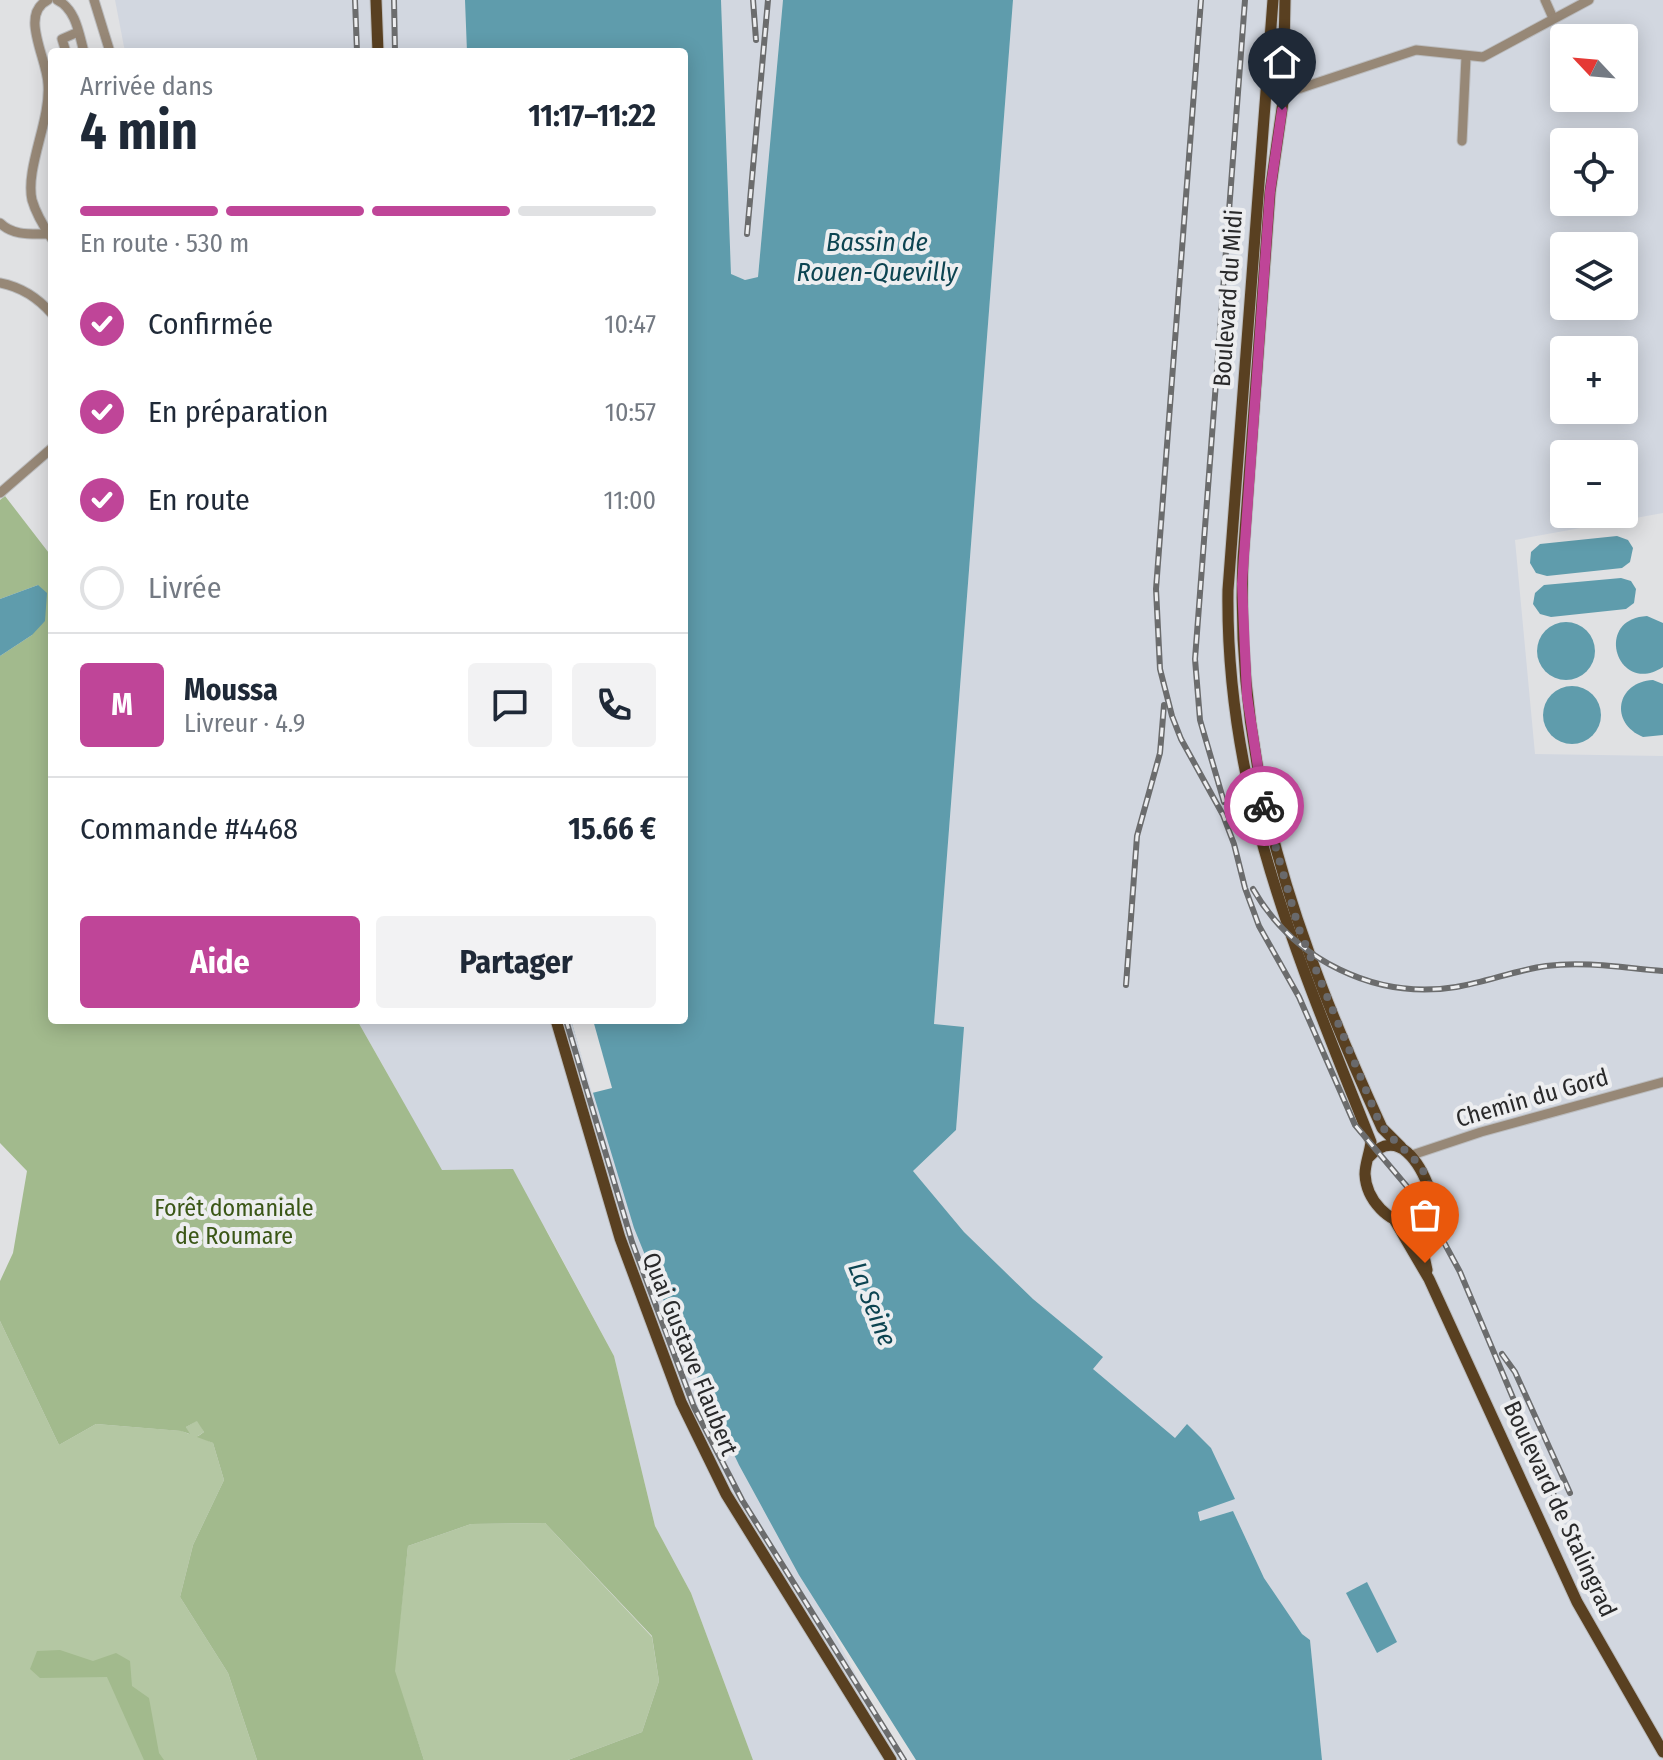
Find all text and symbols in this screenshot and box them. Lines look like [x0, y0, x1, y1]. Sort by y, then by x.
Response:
north arrow [1550, 24, 1638, 112]
map controls [1550, 24, 1638, 528]
pin [1248, 28, 1316, 110]
icon: home [1260, 40, 1304, 84]
text: Arrivée dans [80, 71, 213, 102]
text: 11:17–11:22 [528, 98, 656, 134]
text: 4 min [80, 100, 198, 163]
button: locate [1550, 128, 1638, 216]
street label: Boulevard du Midi [1208, 208, 1248, 388]
water label: Bassin de Rouen-Quevilly [796, 227, 959, 288]
text: En route · 530 m [80, 228, 249, 259]
button: layers [1550, 232, 1638, 320]
icon: check [80, 302, 124, 346]
text: Confirmée [148, 306, 273, 342]
text: 10:47 [604, 309, 656, 340]
button: + [1550, 336, 1638, 424]
icon: check [80, 390, 124, 434]
text: En préparation [148, 394, 329, 430]
text: 10:57 [605, 397, 656, 428]
button: − [1550, 440, 1638, 528]
icon: check [80, 478, 124, 522]
text: En route [148, 482, 250, 518]
text: 11:00 [603, 485, 656, 516]
text: Livrée [148, 570, 221, 606]
button: chat [468, 663, 552, 747]
button: phone [572, 663, 656, 747]
text: Moussa [184, 672, 278, 708]
text: M [111, 687, 133, 723]
text: Livreur · 4.9 [184, 708, 305, 739]
courier [1224, 766, 1304, 846]
icon: bike [1242, 784, 1286, 828]
text: Commande #4468 [80, 811, 298, 847]
text: 15.66 € [568, 811, 656, 847]
button: Aide [80, 916, 360, 1008]
button: Partager [376, 916, 656, 1008]
street label: Chemin du Gord [1453, 1063, 1611, 1133]
pin [1391, 1181, 1459, 1263]
icon: bag [1403, 1193, 1447, 1237]
park label: Forêt domaniale de Roumare [154, 1194, 314, 1250]
street label: Quai Gustave Flaubert [636, 1248, 744, 1460]
water label: La Seine [841, 1257, 903, 1351]
street label: Boulevard de Stalingrad [1498, 1397, 1622, 1621]

